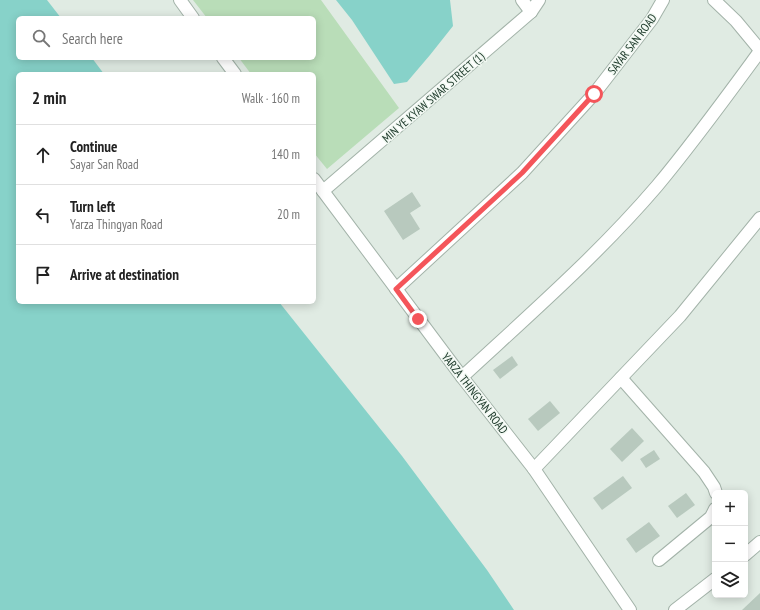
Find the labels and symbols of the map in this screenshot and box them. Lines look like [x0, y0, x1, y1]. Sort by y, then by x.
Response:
street label: SAYAR SAN ROAD [604, 11, 660, 77]
street label: MIN YE KYAW SWAR STREET (1) [379, 48, 487, 145]
route start [585, 85, 603, 103]
route end [409, 310, 427, 328]
street label: YARZA THINGYAN ROAD [439, 349, 511, 437]

